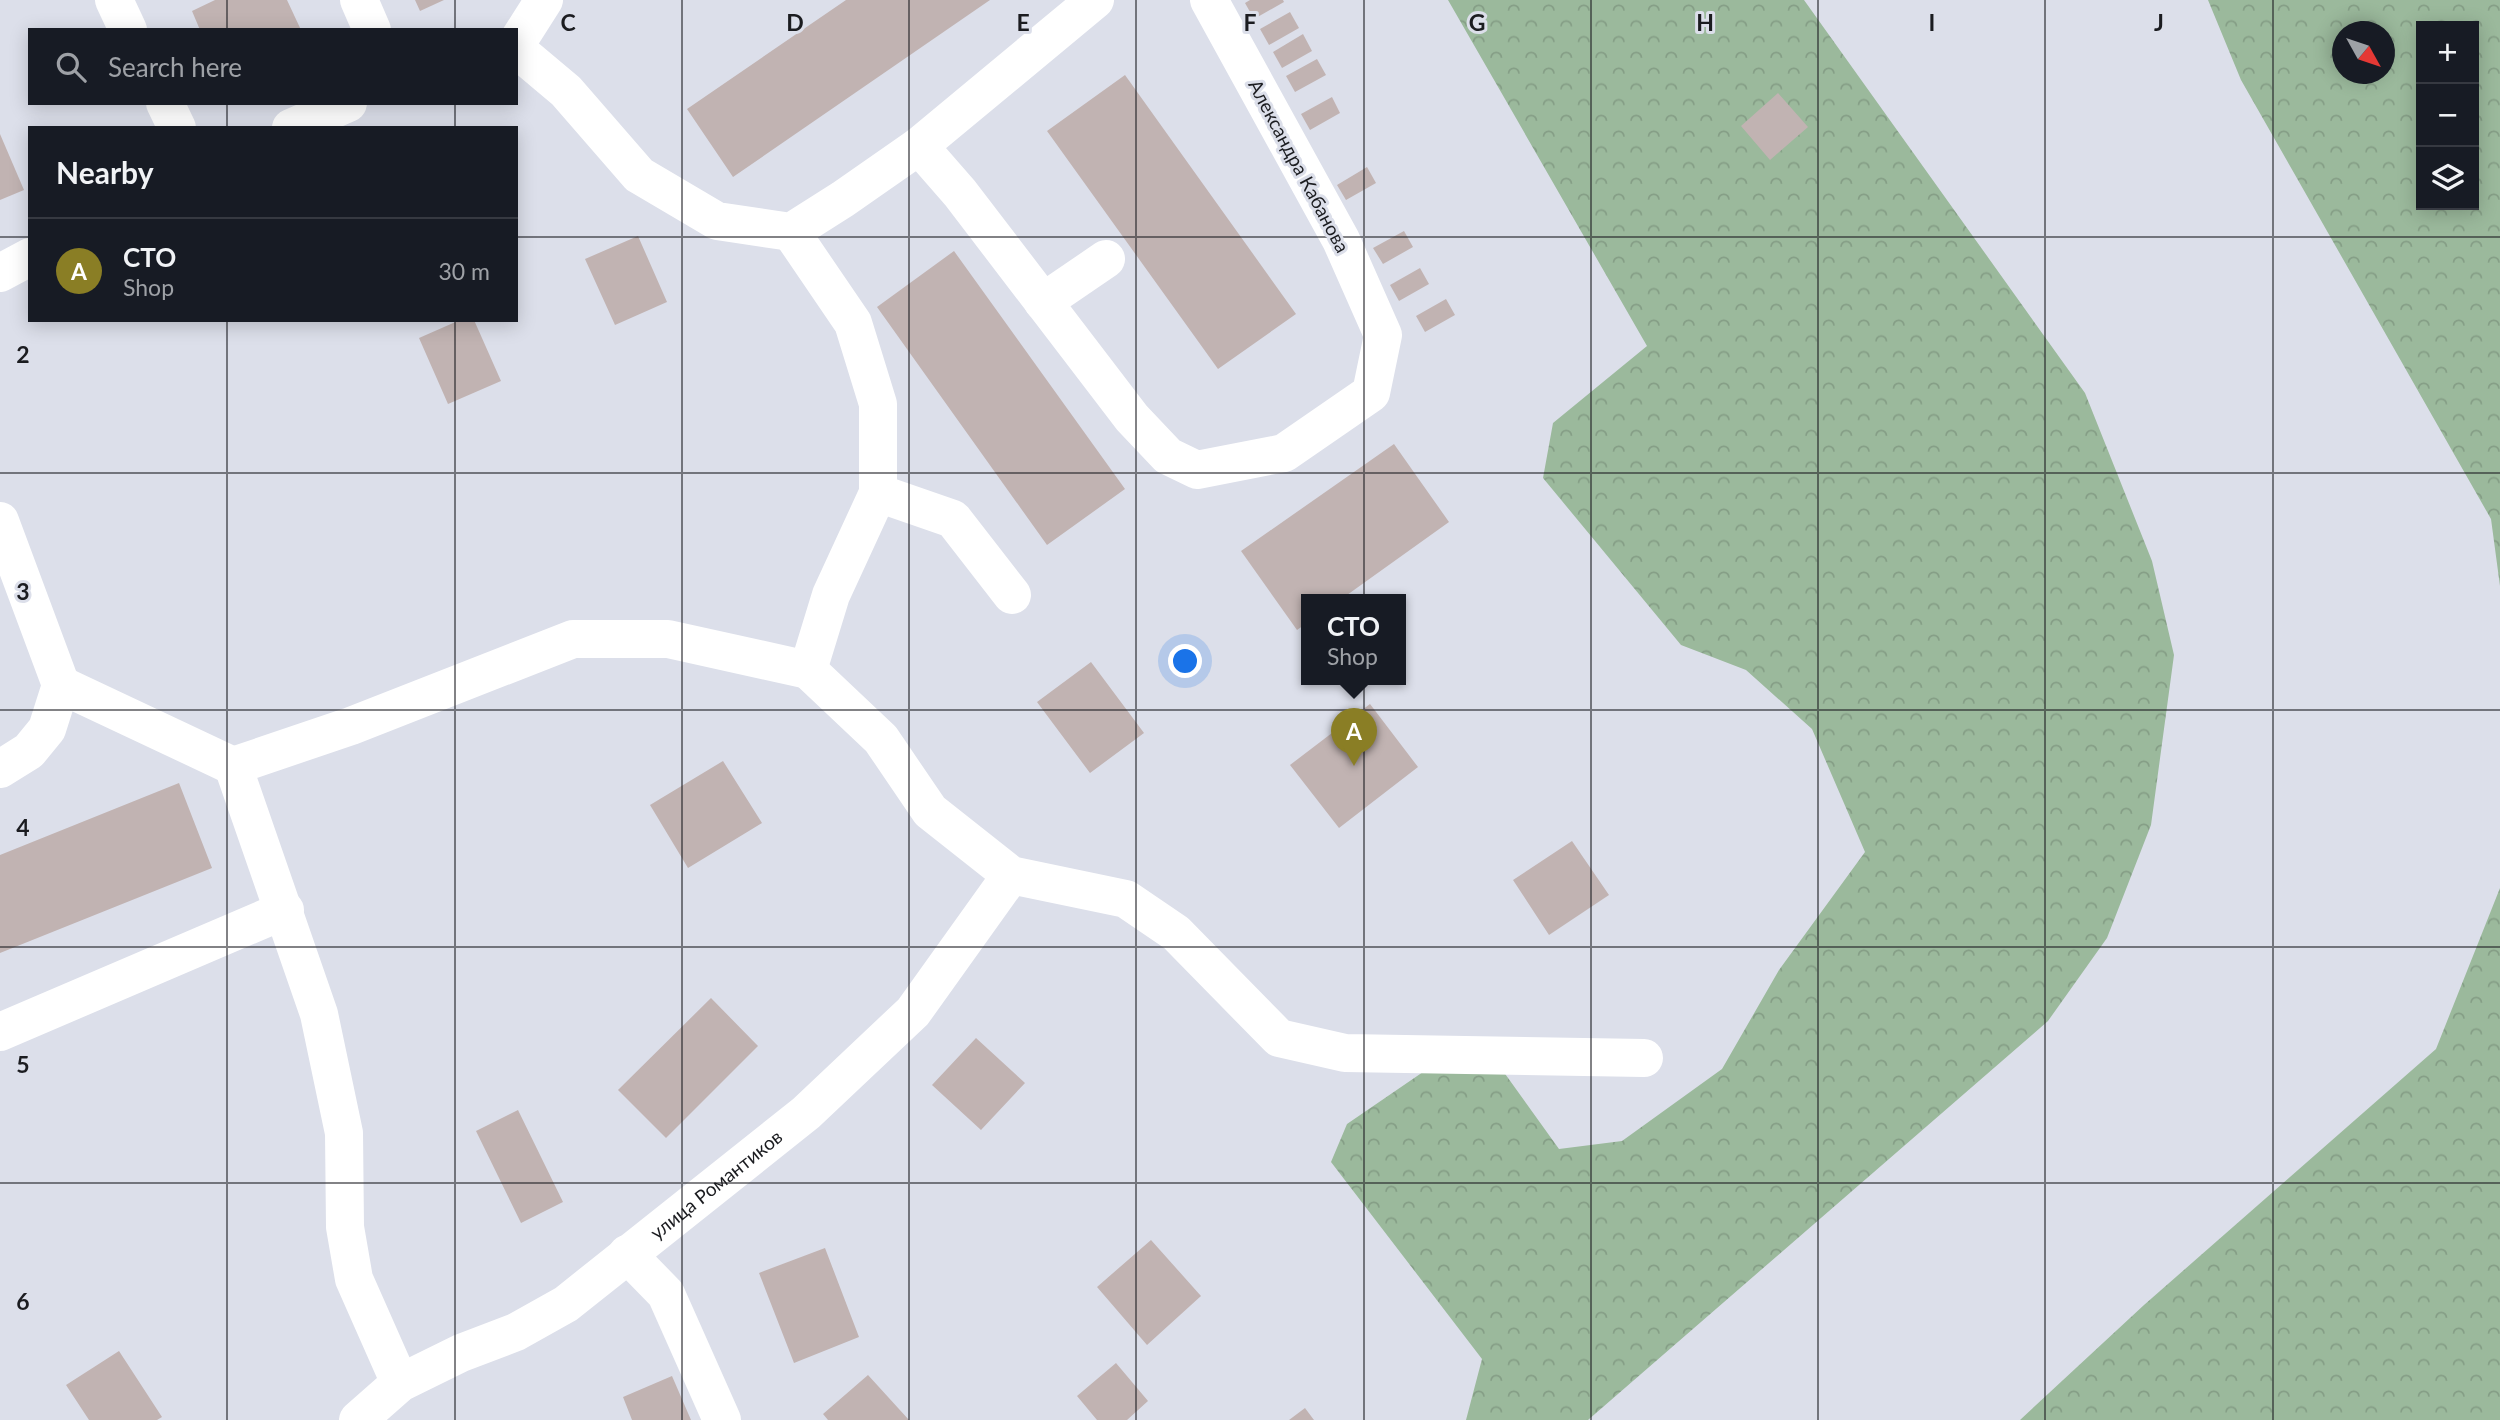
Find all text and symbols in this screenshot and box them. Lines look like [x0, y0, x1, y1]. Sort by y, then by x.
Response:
text: C [560, 8, 576, 36]
text: D [786, 8, 804, 36]
text: E [1016, 8, 1030, 36]
text: F [1243, 8, 1257, 36]
text: G [1469, 8, 1485, 36]
text: H [1696, 8, 1714, 36]
text: I [1929, 8, 1935, 36]
text: J [2154, 8, 2164, 36]
north arrow [2332, 21, 2395, 84]
map controls [2416, 21, 2479, 210]
button: + [2416, 21, 2479, 84]
search box [28, 28, 518, 105]
icon: search [52, 48, 90, 86]
text: Search here [108, 51, 242, 83]
street label: Александра Кабанова [1244, 75, 1355, 256]
button: − [2416, 84, 2479, 147]
button: layers [2416, 147, 2479, 210]
text: Nearby [56, 154, 154, 190]
text: СТО [123, 241, 176, 273]
text: A [71, 257, 87, 285]
text: 30 m [439, 257, 490, 285]
text: Shop [123, 273, 174, 301]
text: 2 [16, 340, 30, 368]
text: 3 [16, 577, 30, 605]
popup [1301, 594, 1406, 685]
text: СТО [1327, 610, 1380, 642]
text: Shop [1327, 642, 1378, 670]
your location [1168, 644, 1202, 678]
pin: A [1331, 708, 1377, 766]
text: 4 [16, 813, 30, 841]
text: 5 [16, 1050, 30, 1078]
street label: улица Романтиков [645, 1125, 786, 1244]
text: 6 [16, 1287, 30, 1315]

